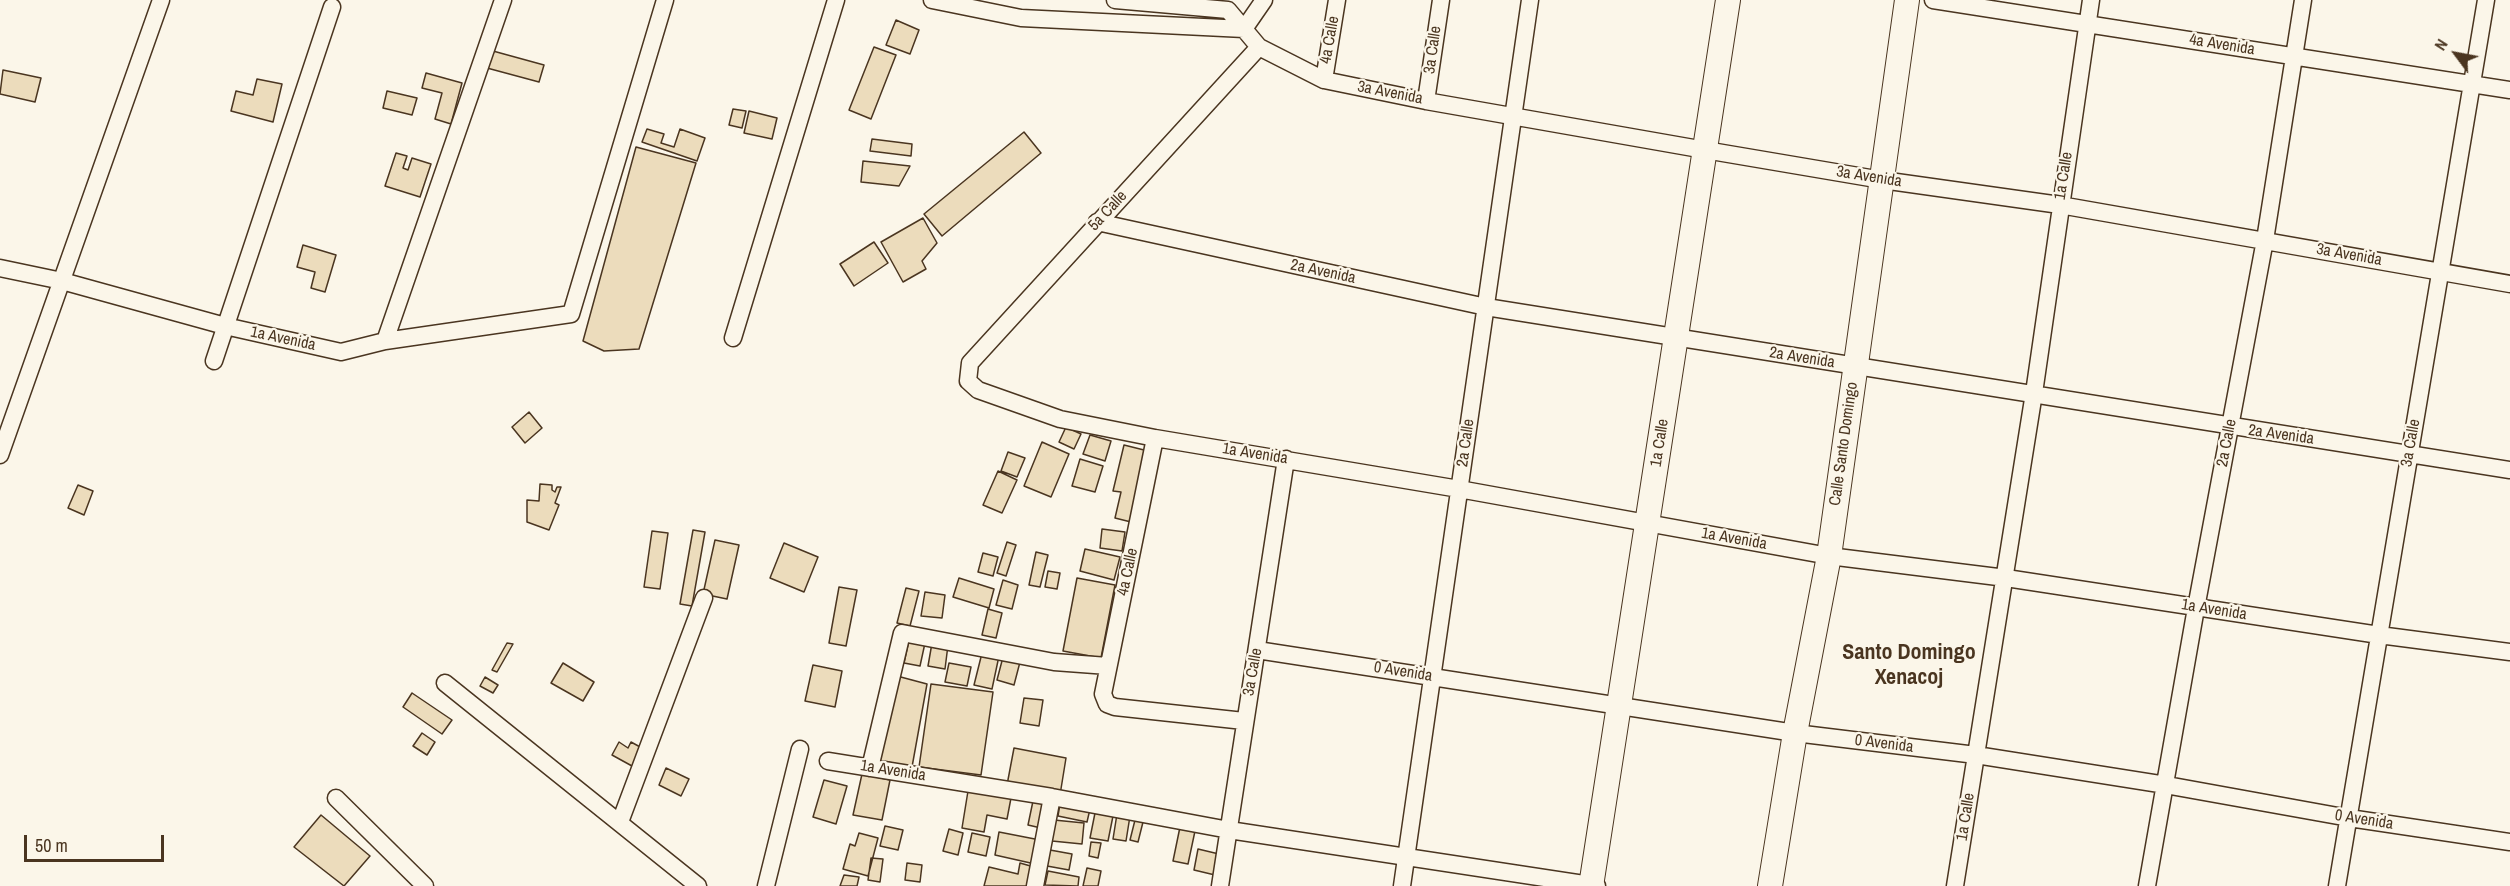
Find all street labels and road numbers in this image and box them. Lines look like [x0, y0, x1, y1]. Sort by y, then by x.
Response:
street label: 4a Calle [1316, 15, 1344, 65]
street label: 3a Calle [1420, 25, 1446, 75]
street label: 4a Avenida [2188, 30, 2256, 60]
street label: 3a Avenida [1356, 77, 1424, 109]
street label: 1a Calle [2051, 151, 2077, 201]
street label: 3a Avenida [1835, 162, 1903, 192]
street label: 5a Calle [1085, 187, 1131, 235]
street label: 3a Avenida [2315, 240, 2383, 270]
street label: 2a Avenida [1289, 256, 1357, 288]
street label: 1a Avenida [249, 323, 317, 355]
street label: 2a Avenida [1768, 343, 1836, 373]
street label: Calle Santo Domingo [1826, 381, 1862, 507]
street label: 2a Calle [1453, 418, 1479, 468]
street label: 1a Calle [1647, 418, 1673, 468]
street label: 2a Calle [2213, 418, 2241, 468]
street label: 3a Calle [2397, 418, 2425, 468]
street label: 2a Avenida [2247, 421, 2315, 449]
street label: 1a Avenida [1221, 439, 1289, 469]
street label: 1a Avenida [1700, 524, 1768, 554]
street label: 4a Calle [1114, 546, 1142, 598]
street label: 1a Avenida [2180, 595, 2248, 625]
street label: 3a Calle [1239, 647, 1267, 697]
street label: 0 Avenida [1372, 658, 1434, 686]
street label: 0 Avenida [1854, 731, 1914, 757]
street label: 1a Avenida [859, 756, 927, 786]
street label: 1a Calle [1953, 792, 1979, 842]
street label: 0 Avenida [2333, 806, 2395, 834]

